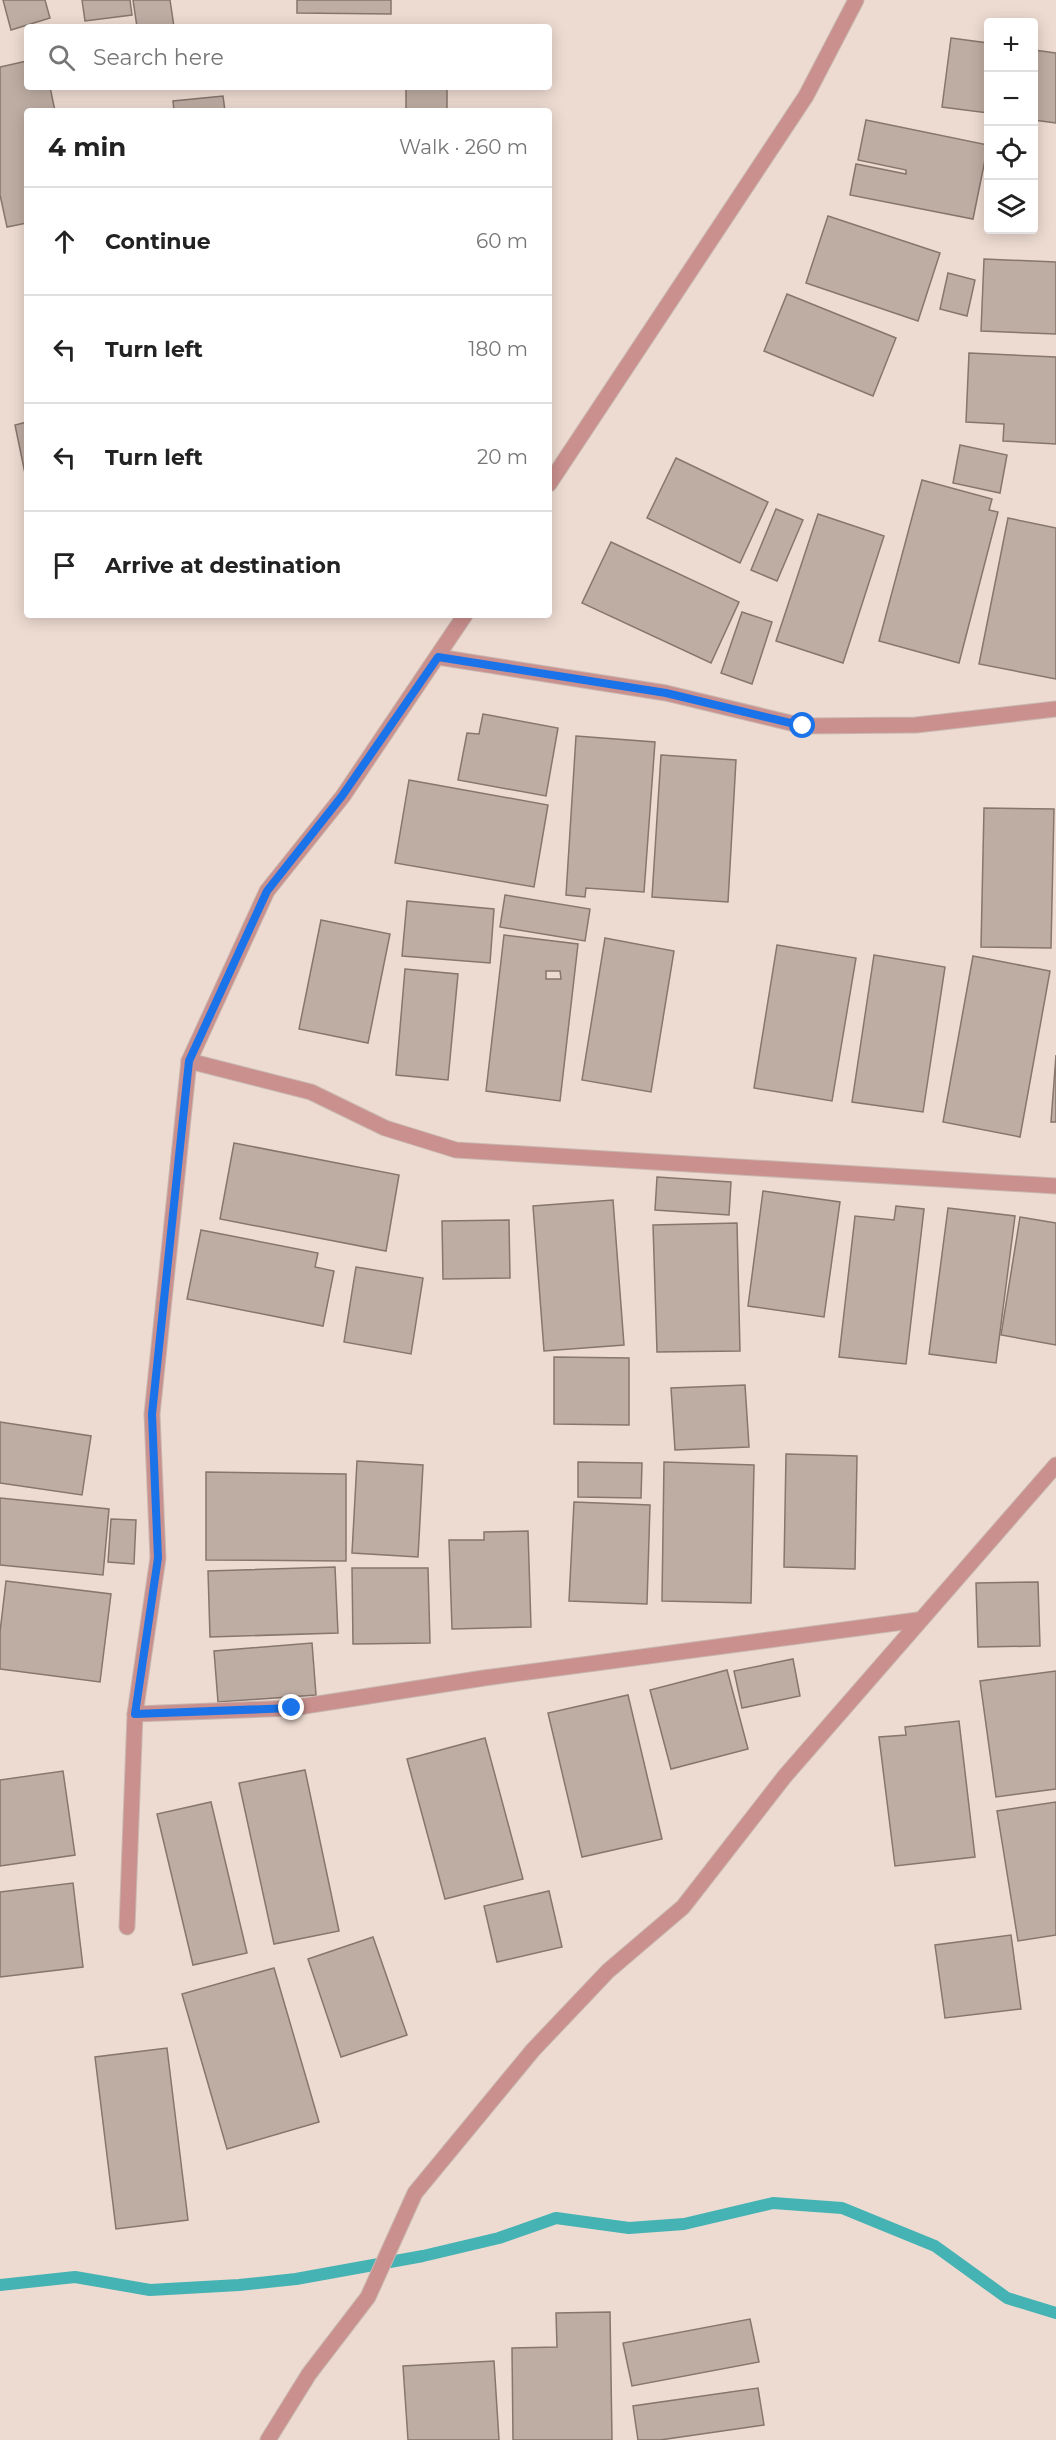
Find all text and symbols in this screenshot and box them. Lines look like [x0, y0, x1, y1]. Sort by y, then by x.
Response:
map controls [984, 18, 1038, 234]
button: + [984, 18, 1038, 72]
search box [24, 24, 552, 90]
icon: search [45, 41, 78, 74]
text: Search here [93, 44, 224, 71]
button: − [984, 72, 1038, 126]
button: locate [984, 126, 1038, 180]
text: 4 min [48, 131, 126, 163]
text: Walk · 260 m [399, 135, 528, 159]
button: layers [984, 180, 1038, 234]
icon: ahead [48, 225, 81, 258]
text: Continue [105, 228, 211, 255]
text: 60 m [476, 229, 528, 253]
icon: left [48, 333, 81, 366]
text: Turn left [105, 336, 203, 363]
text: 180 m [468, 337, 528, 361]
icon: left [48, 441, 81, 474]
text: Turn left [105, 444, 203, 471]
text: 20 m [477, 445, 528, 469]
icon: arrive [48, 549, 81, 582]
text: Arrive at destination [105, 552, 341, 579]
route start [789, 712, 815, 738]
route end [278, 1694, 304, 1720]

